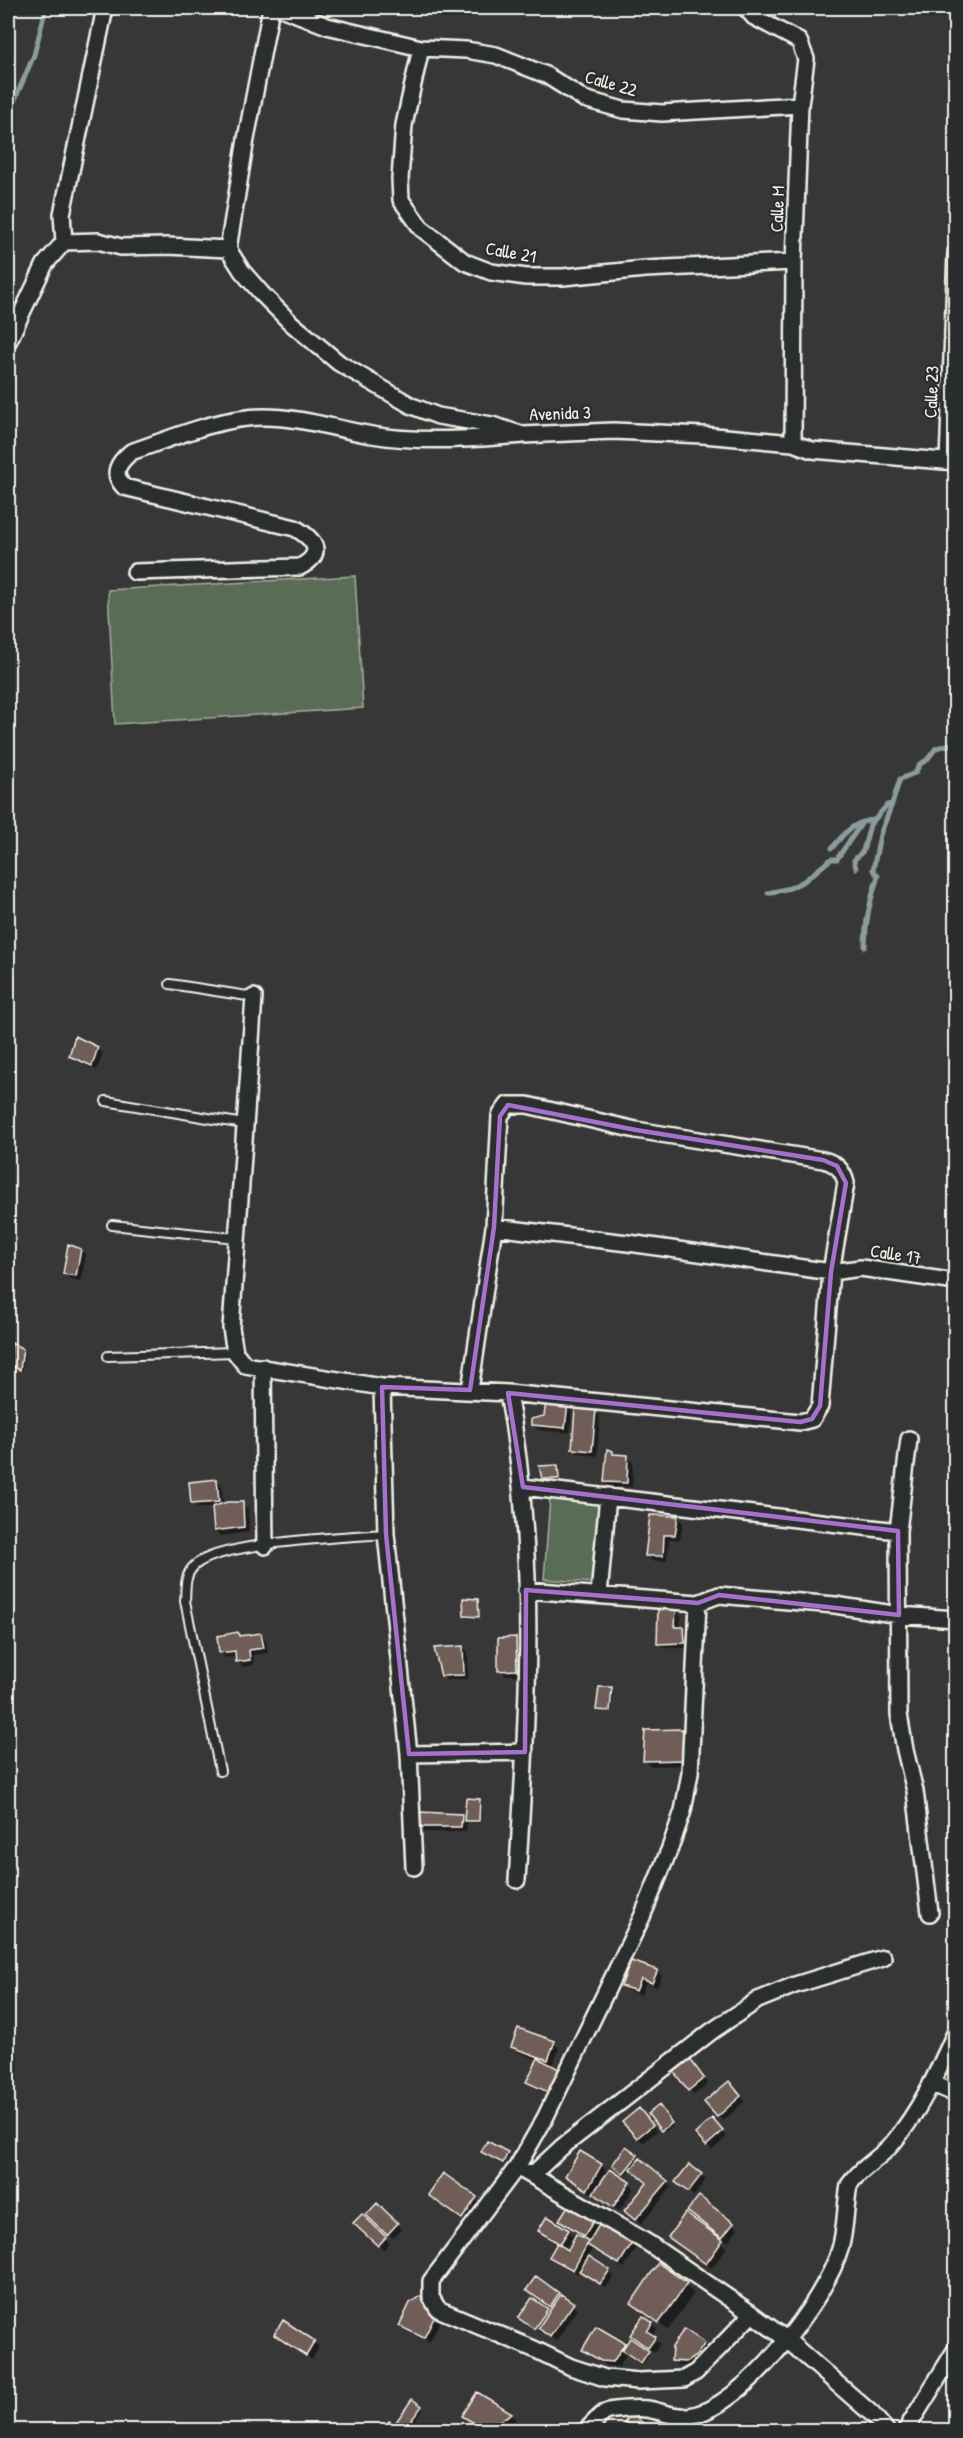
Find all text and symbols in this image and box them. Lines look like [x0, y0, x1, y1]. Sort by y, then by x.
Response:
street label: Calle 22 [582, 64, 640, 102]
street label: Calle M [764, 185, 790, 233]
street label: Calle 21 [484, 235, 538, 269]
street label: Calle 23 [918, 365, 944, 419]
street label: Avenida 3 [529, 399, 591, 427]
street label: Calle 17 [869, 1238, 923, 1270]

